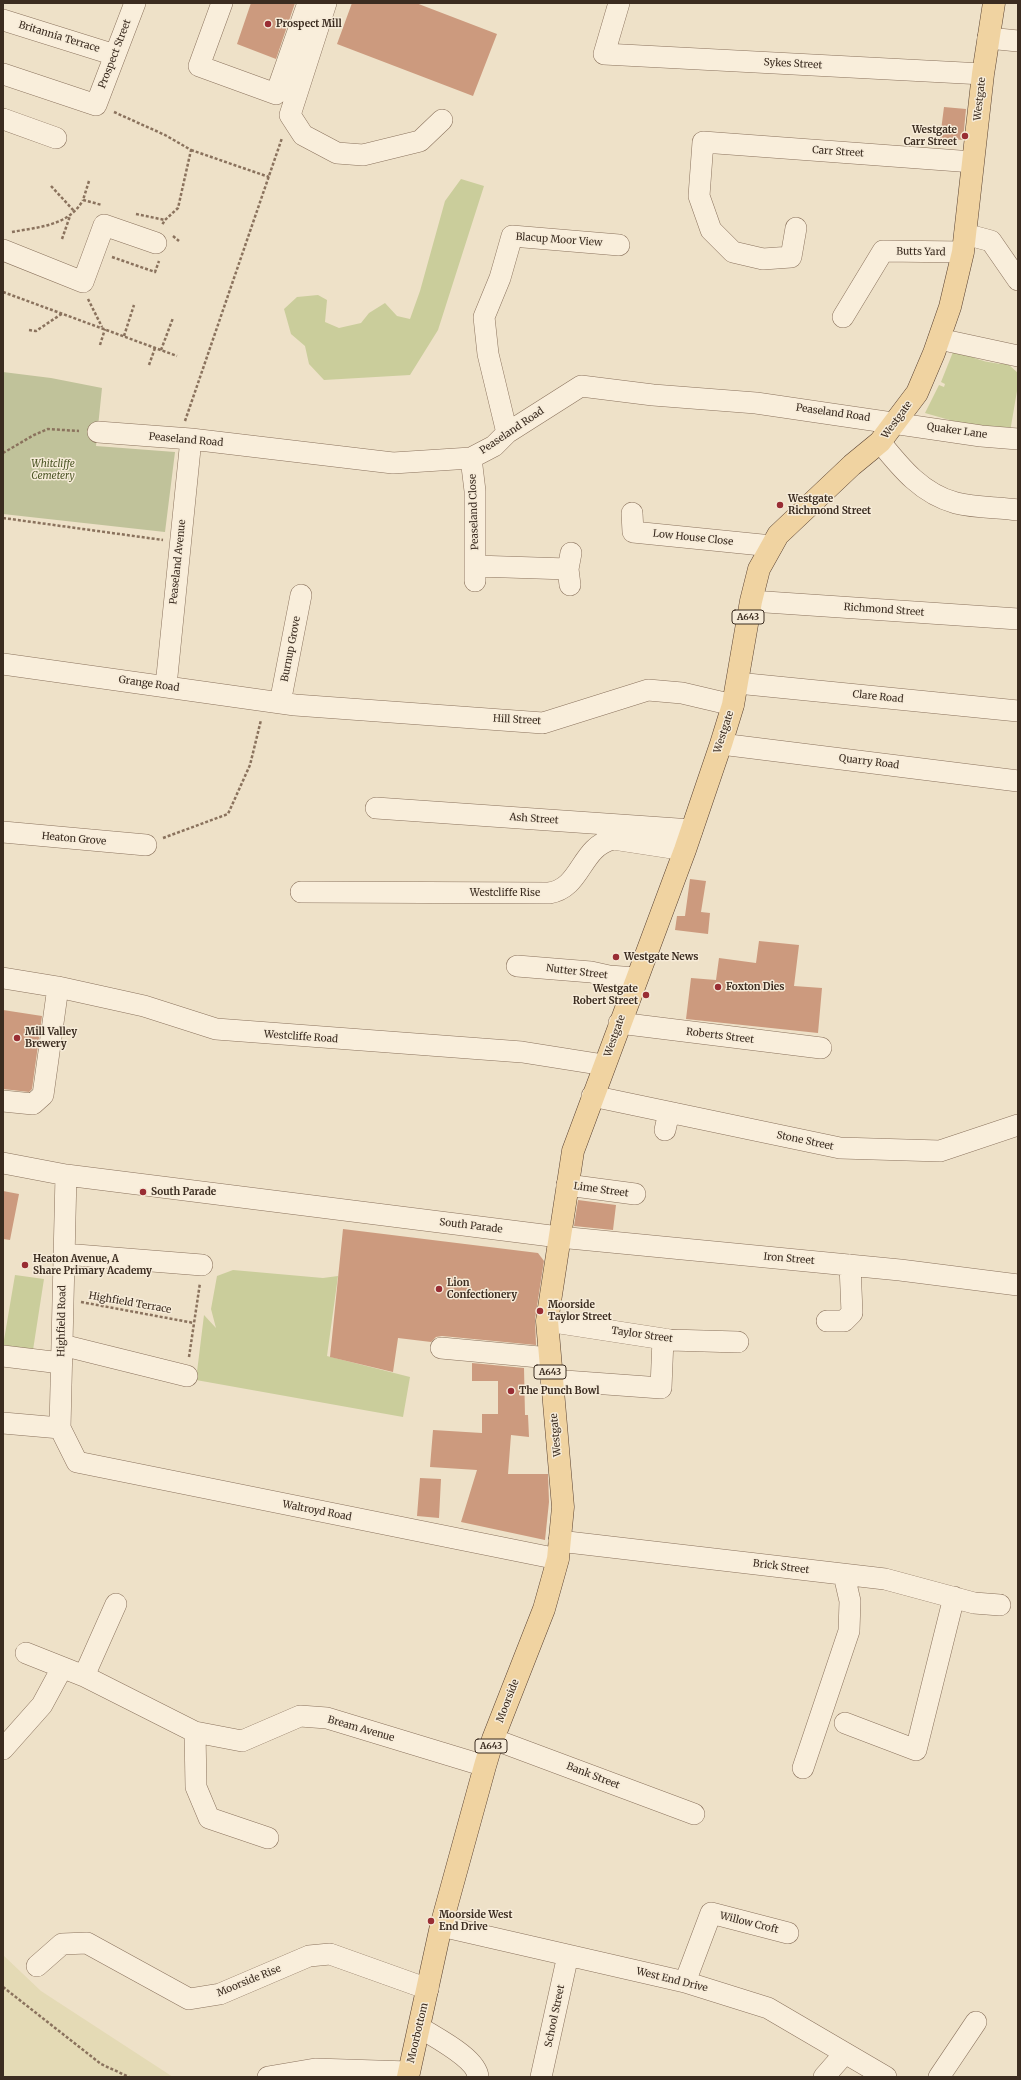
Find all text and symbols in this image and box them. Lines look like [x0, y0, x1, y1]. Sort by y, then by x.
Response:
street label: Prospect Street [96, 18, 134, 90]
place label: Prospect Mill [276, 18, 342, 30]
street label: Britannia Terrace [17, 19, 101, 55]
marker: Prospect Mill [263, 19, 273, 29]
street label: Sykes Street [763, 56, 823, 72]
street label: Westgate [972, 77, 988, 121]
place label: Westgate Carr Street [904, 124, 957, 148]
marker: Westgate Carr Street [960, 131, 970, 141]
street label: Carr Street [812, 144, 864, 160]
street label: Blacup Moor View [515, 231, 603, 249]
street label: Butts Yard [896, 246, 946, 258]
street label: Westgate [879, 399, 915, 441]
street label: Peaseland Road [795, 402, 871, 424]
street label: Peaseland Road [478, 405, 546, 457]
street label: Quaker Lane [926, 421, 988, 441]
street label: Peaseland Road [148, 431, 224, 449]
park label: Whitcliffe Cemetery [31, 458, 75, 482]
street label: Peaseland Close [467, 474, 481, 550]
place label: Westgate Richmond Street [788, 493, 871, 516]
marker: Westgate Richmond Street [775, 500, 785, 510]
street label: Peaseland Avenue [168, 519, 188, 605]
street label: Low House Close [652, 528, 734, 548]
street label: Richmond Street [843, 601, 925, 619]
road number: A643 [732, 610, 764, 624]
street label: Burnup Grove [279, 615, 303, 683]
street label: Grange Road [118, 674, 180, 694]
street label: Clare Road [852, 688, 904, 706]
street label: Westgate [712, 709, 736, 755]
street label: Hill Street [493, 713, 541, 727]
street label: Quarry Road [838, 752, 900, 772]
street label: Ash Street [509, 811, 559, 827]
street label: Heaton Grove [41, 830, 107, 848]
street label: Westcliffe Rise [470, 887, 540, 899]
place label: Westgate News [624, 951, 698, 963]
marker: Westgate News [611, 952, 621, 962]
street label: Nutter Street [545, 962, 609, 982]
place label: Foxton Dies [726, 981, 784, 993]
marker: Foxton Dies [713, 982, 723, 992]
place label: Westgate Robert Street [573, 983, 638, 1006]
marker: Westgate Robert Street [641, 990, 651, 1000]
street label: Westgate [602, 1013, 628, 1059]
place label: Mill Valley Brewery [25, 1026, 77, 1050]
street label: Roberts Street [685, 1026, 755, 1046]
street label: Westcliffe Road [264, 1028, 338, 1046]
marker: Mill Valley Brewery [12, 1033, 22, 1043]
street label: Stone Street [775, 1129, 835, 1153]
street label: Lime Street [573, 1180, 629, 1200]
place label: South Parade [151, 1186, 216, 1198]
marker: South Parade [138, 1187, 148, 1197]
street label: South Parade [439, 1216, 503, 1236]
street label: Iron Street [763, 1251, 815, 1267]
place label: Heaton Avenue, A Share Primary Academy [33, 1253, 152, 1276]
marker: Heaton Avenue, A Share Primary Academy [20, 1260, 30, 1270]
place label: Lion Confectionery [447, 1277, 517, 1300]
marker: Lion Confectionery [434, 1284, 444, 1294]
street label: Highfield Road [55, 1285, 69, 1357]
street label: Highfield Terrace [88, 1290, 172, 1316]
place label: Moorside Taylor Street [548, 1299, 612, 1322]
marker: Moorside Taylor Street [535, 1306, 545, 1316]
street label: Taylor Street [611, 1325, 673, 1345]
road number: A643 [534, 1365, 566, 1379]
place label: The Punch Bowl [519, 1385, 599, 1397]
marker: The Punch Bowl [506, 1386, 516, 1396]
street label: Westgate [548, 1413, 564, 1457]
street label: Waltroyd Road [281, 1498, 353, 1524]
street label: Brick Street [752, 1558, 810, 1576]
street label: Moorside [494, 1678, 522, 1724]
street label: Bream Avenue [326, 1714, 396, 1744]
road number: A643 [475, 1739, 507, 1753]
street label: Bank Street [565, 1760, 621, 1792]
place label: Moorside West End Drive [439, 1909, 513, 1932]
street label: Willow Croft [718, 1910, 780, 1936]
marker: Moorside West End Drive [426, 1916, 436, 1926]
street label: Moorside Rise [215, 1963, 283, 1999]
street label: West End Drive [635, 1965, 709, 1995]
street label: School Street [543, 1984, 567, 2048]
street label: Moorbottom [405, 2002, 431, 2064]

